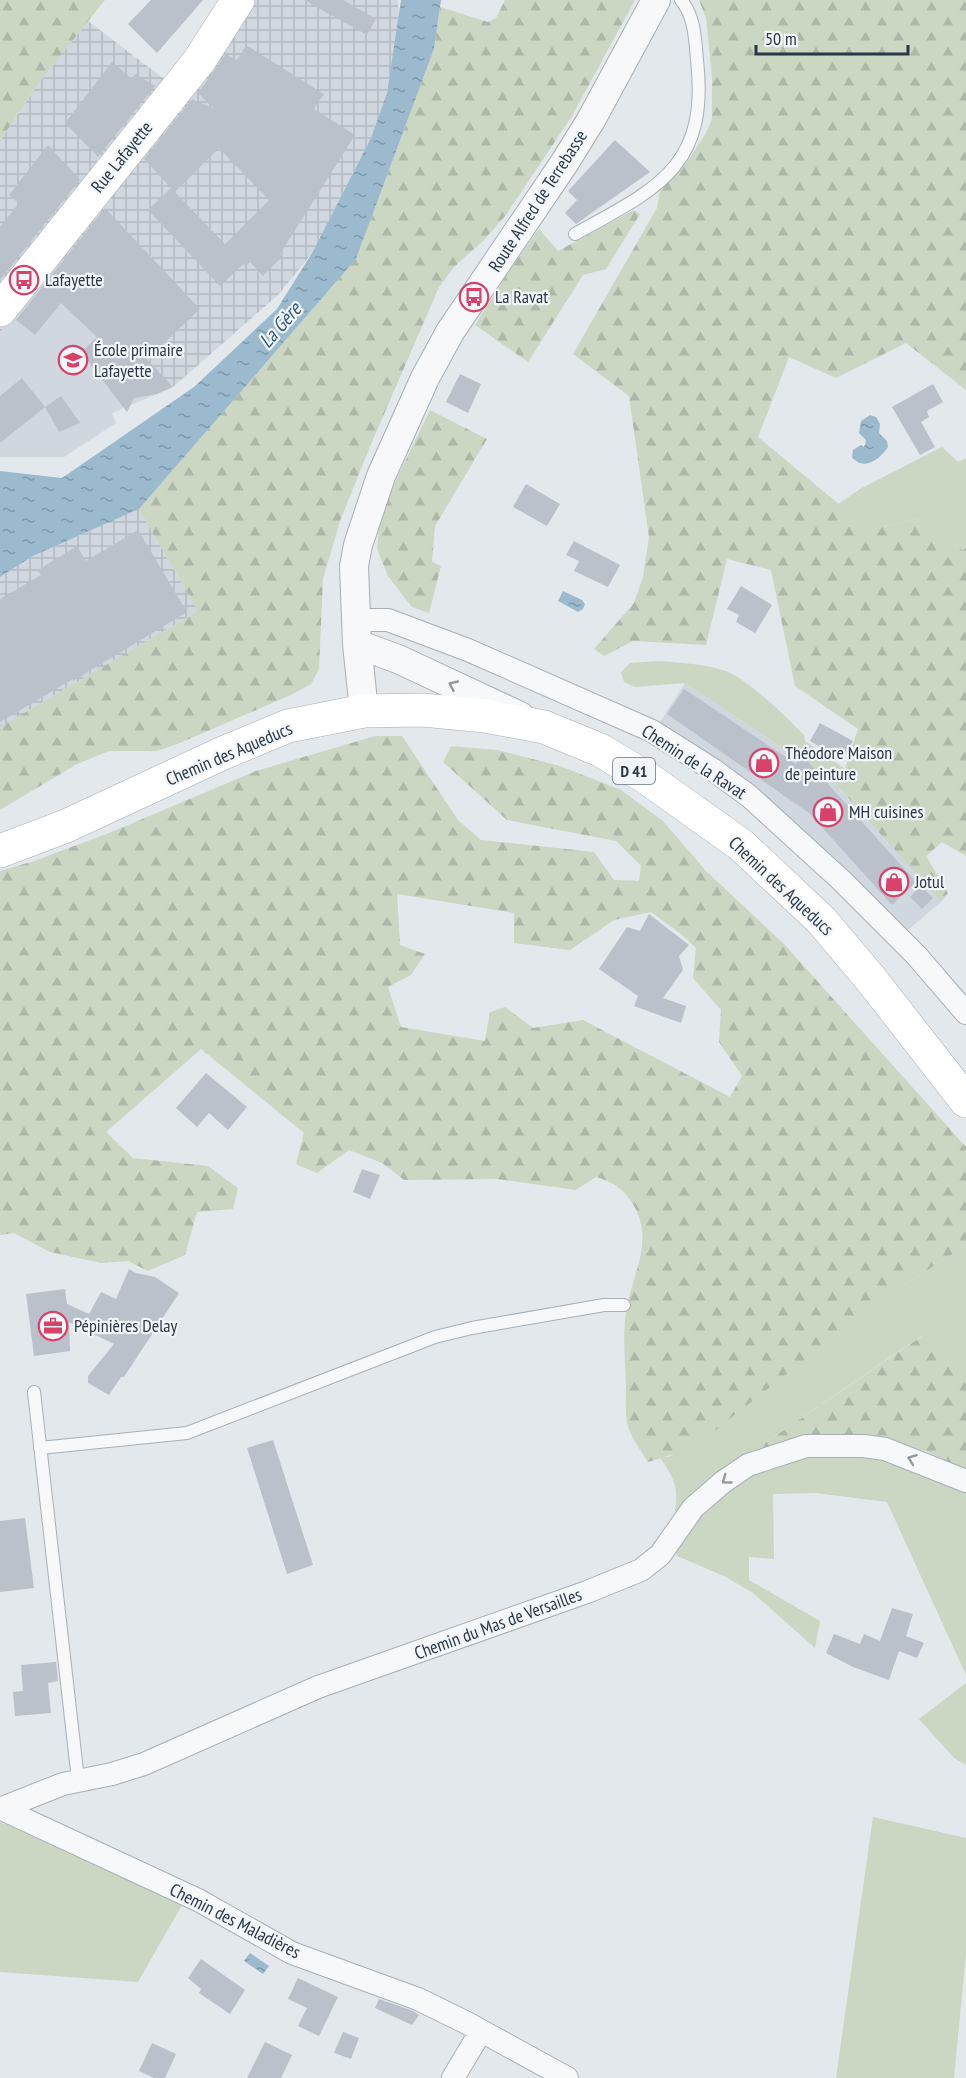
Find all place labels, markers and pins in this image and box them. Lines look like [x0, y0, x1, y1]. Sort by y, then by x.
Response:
bus stop icon: Lafayette [8, 264, 40, 296]
place label: Lafayette [45, 268, 103, 291]
bus stop icon: La Ravat [458, 281, 490, 313]
place label: La Ravat [495, 285, 548, 308]
place label: École primaire Lafayette [94, 338, 183, 382]
school or university icon: École primaire Lafayette [57, 344, 89, 376]
place label: Théodore Maison de peinture [785, 741, 892, 785]
shop icon: Théodore Maison de peinture [748, 747, 780, 779]
shop icon: MH cuisines [812, 796, 844, 828]
place label: MH cuisines [849, 800, 923, 823]
shop icon: Jotul [878, 866, 910, 898]
place label: Jotul [914, 870, 945, 893]
office icon: Pépinières Delay [37, 1310, 69, 1342]
place label: Pépinières Delay [74, 1314, 178, 1337]

